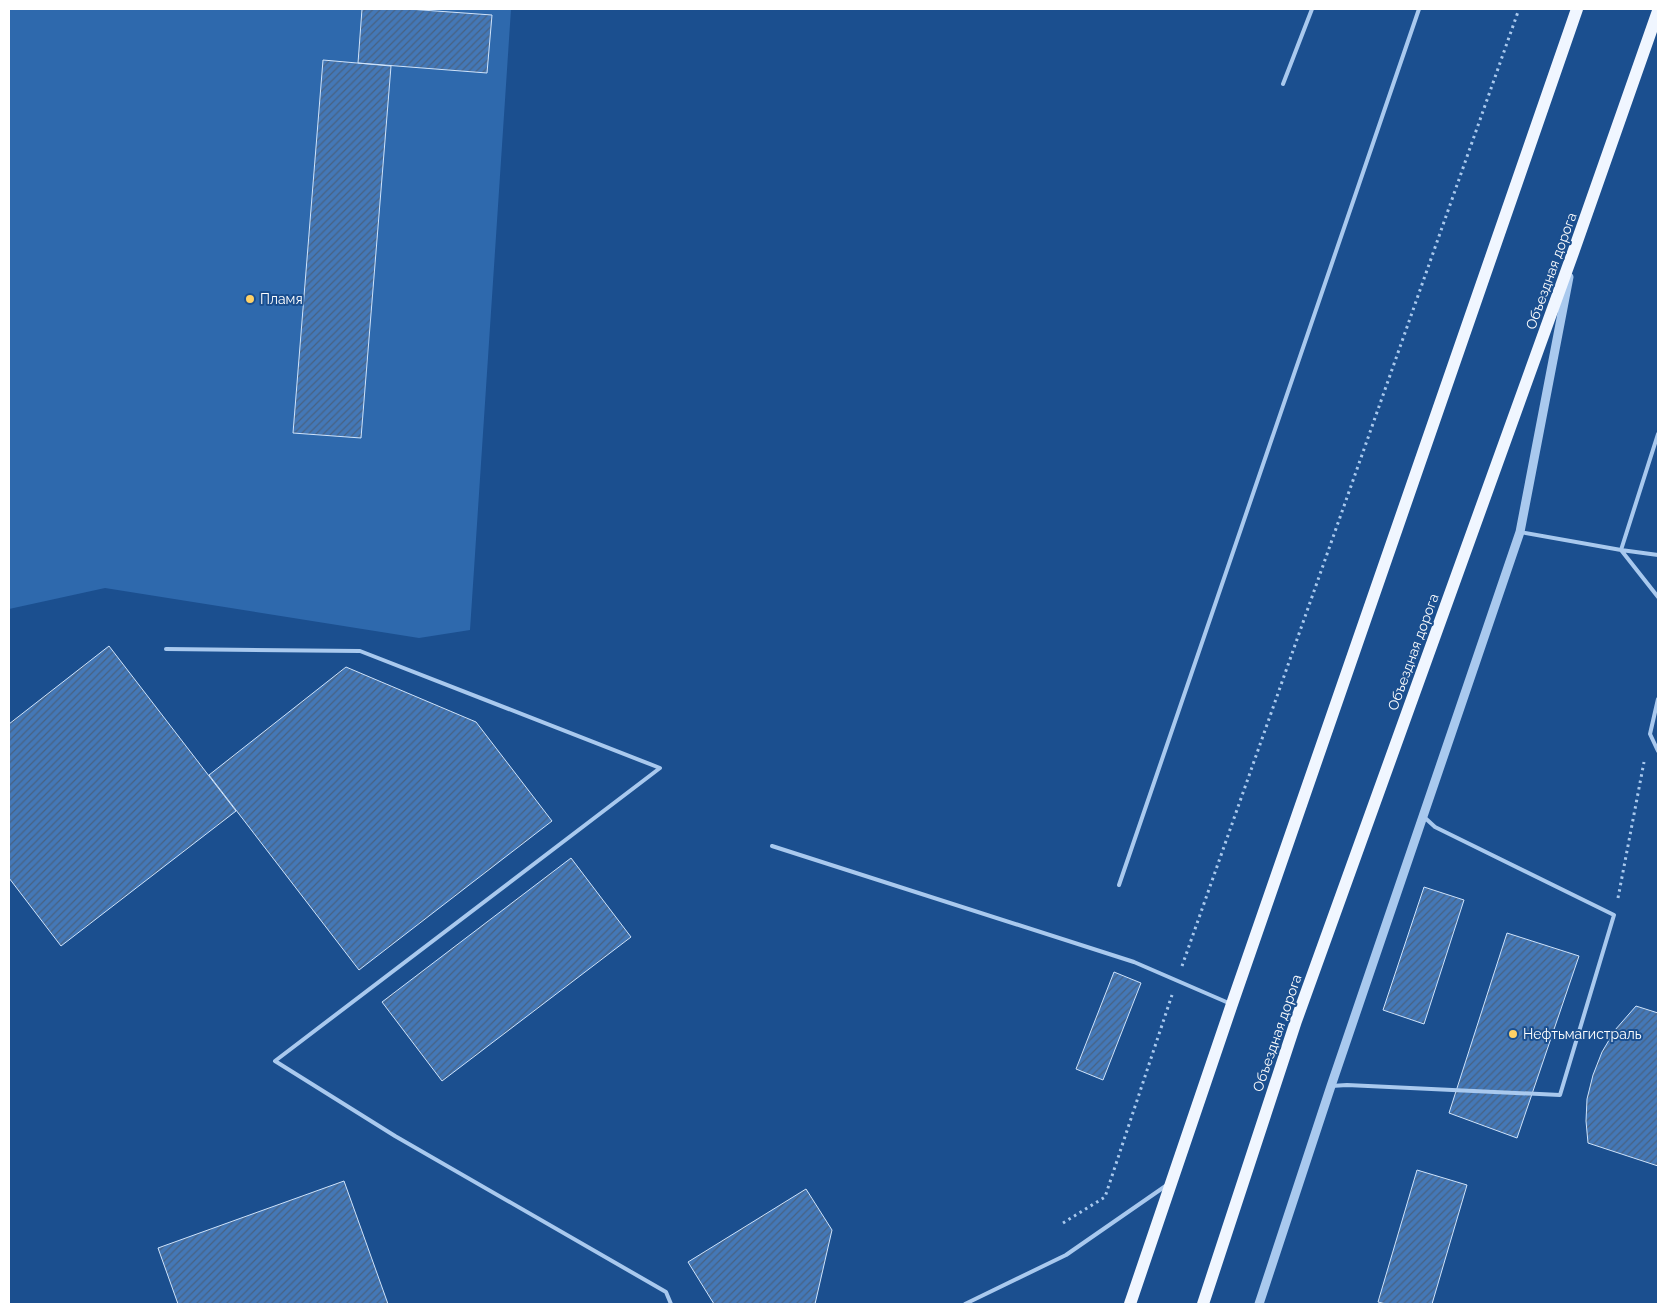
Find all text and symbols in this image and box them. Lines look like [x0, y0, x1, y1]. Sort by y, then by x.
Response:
street label: Объездная дорога [1522, 210, 1580, 332]
place label: Пламя [260, 291, 303, 307]
marker: Пламя [244, 293, 256, 305]
street label: Объездная дорога [1384, 591, 1442, 713]
street label: Объездная дорога [1249, 972, 1305, 1094]
place label: Нефтьмагистраль [1523, 1026, 1642, 1042]
marker: Нефтьмагистраль [1507, 1028, 1519, 1040]

